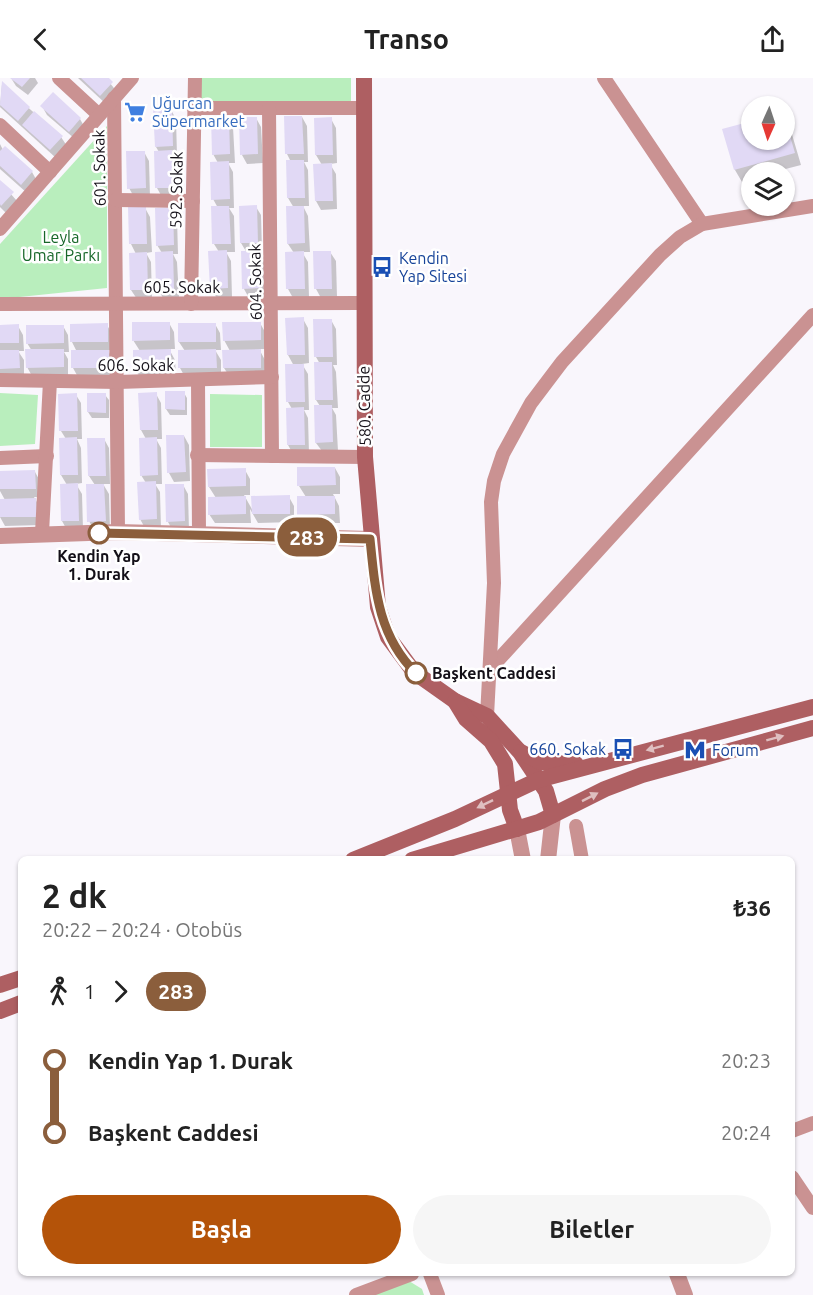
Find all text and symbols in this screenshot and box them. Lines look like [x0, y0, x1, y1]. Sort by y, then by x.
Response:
icon: back [24, 23, 57, 56]
icon: share [756, 23, 789, 56]
text: Transo [364, 24, 449, 54]
place label: Uğurcan Süpermarket [152, 94, 246, 130]
north arrow [741, 96, 795, 150]
map controls [741, 96, 795, 216]
supermarket icon: Uğurcan Süpermarket [123, 100, 147, 124]
street label: 601. Sokak [89, 129, 109, 207]
street label: 592. Sokak [166, 151, 186, 229]
button: layers [741, 162, 795, 216]
park label: Leyla Umar Parkı [22, 228, 100, 264]
street label: 604. Sokak [245, 243, 265, 321]
place label: Kendin Yap Sitesi [399, 249, 467, 285]
bus stop icon: Kendin Yap Sitesi [370, 255, 394, 279]
street label: 605. Sokak [144, 278, 220, 296]
street label: 606. Sokak [98, 356, 174, 374]
street label: 580. Cadde [354, 366, 374, 446]
line badge: 283 [272, 518, 342, 556]
marker: Kendin Yap 1. Durak [88, 522, 110, 544]
text: 283 [289, 525, 325, 549]
place label: Kendin Yap 1. Durak [57, 547, 141, 583]
marker: Başkent Caddesi [405, 662, 427, 684]
place label: Başkent Caddesi [432, 664, 556, 683]
one-way arrow [766, 733, 784, 742]
bus stop icon: 660. Sokak [611, 737, 635, 761]
metro station icon: Forum [683, 738, 707, 762]
place label: 660. Sokak [529, 740, 606, 758]
place label: Forum [712, 741, 759, 759]
one-way arrow [646, 744, 664, 754]
one-way arrow [581, 792, 598, 802]
one-way arrow [476, 799, 494, 809]
text: 2 dk [42, 877, 107, 914]
text: ₺36 [734, 895, 771, 920]
text: 20:22 – 20:24 · Otobüs [42, 918, 242, 941]
icon: walk [42, 975, 75, 1008]
icon: forward [104, 975, 137, 1008]
text: 283 [158, 979, 194, 1003]
text: 1 [84, 980, 95, 1003]
text: Kendin Yap 1. Durak [88, 1048, 293, 1073]
text: 20:23 [721, 1049, 771, 1072]
text: Başkent Caddesi [88, 1120, 259, 1145]
text: 20:24 [721, 1121, 771, 1144]
button: Başla [42, 1195, 401, 1264]
button: Biletler [413, 1195, 771, 1264]

